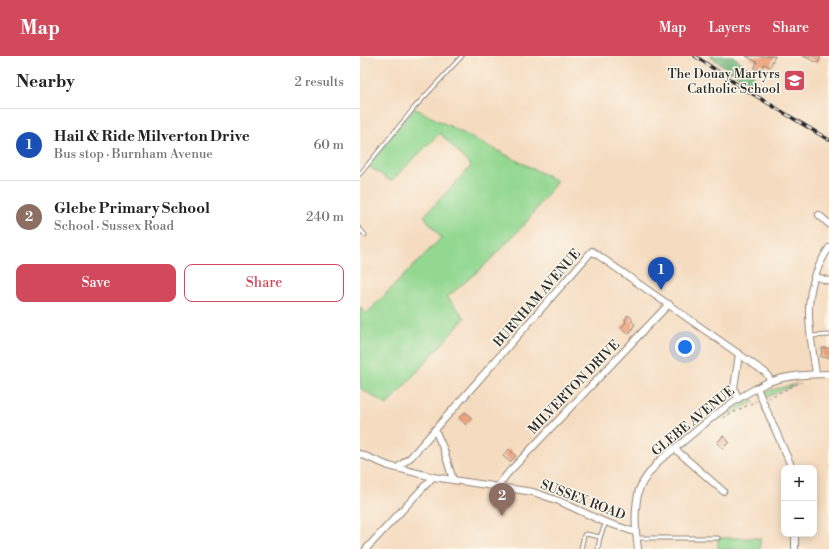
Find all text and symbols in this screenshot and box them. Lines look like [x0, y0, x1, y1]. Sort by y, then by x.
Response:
text: Map [20, 16, 60, 40]
text: Map [659, 19, 686, 37]
text: Layers [708, 19, 751, 37]
text: Share [773, 19, 809, 37]
place label: The Douay Martyrs Catholic School [668, 66, 780, 97]
school or university icon: The Douay Martyrs Catholic School [782, 68, 808, 94]
text: Nearby [16, 71, 75, 93]
text: 2 results [295, 74, 344, 90]
text: Hail & Ride Milverton Drive [54, 127, 250, 146]
text: 1 [26, 137, 32, 153]
text: 60 m [313, 137, 344, 153]
text: Bus stop · Burnham Avenue [54, 146, 213, 162]
text: Glebe Primary School [54, 199, 210, 218]
text: 2 [25, 209, 33, 225]
text: 240 m [306, 209, 344, 225]
text: School · Sussex Road [54, 218, 174, 234]
street label: BURNHAM AVENUE [489, 246, 584, 351]
pin: 1 [648, 257, 674, 290]
button: Save [16, 264, 176, 302]
button: Share [184, 264, 344, 302]
street label: MILVERTON DRIVE [525, 337, 623, 437]
your location [675, 337, 695, 357]
street label: GLEBE AVENUE [648, 383, 738, 459]
map controls [781, 465, 817, 537]
button: + [781, 465, 817, 501]
street label: SUSSEX ROAD [538, 476, 628, 524]
pin: 2 [489, 483, 515, 516]
button: − [781, 501, 817, 537]

